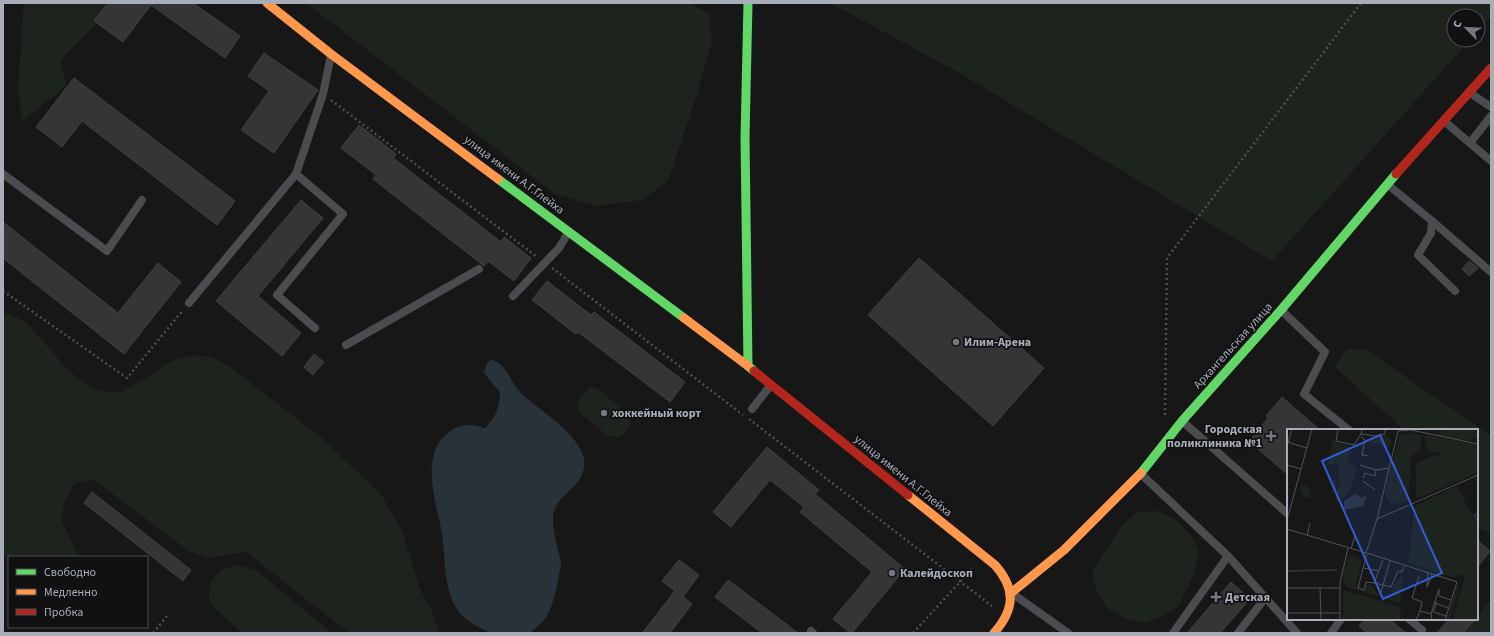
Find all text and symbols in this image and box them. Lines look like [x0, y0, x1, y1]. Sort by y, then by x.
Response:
north arrow [1446, 8, 1486, 48]
text: С [1449, 18, 1466, 30]
street label: улица имени А.Г.Глейха [460, 131, 568, 219]
street label: Архангельская улица [1190, 299, 1276, 393]
place label: Илим-Арена [964, 334, 1031, 351]
marker: Илим-Арена [951, 337, 961, 347]
place label: хоккейный корт [612, 405, 701, 422]
marker: хоккейный корт [599, 408, 609, 418]
place label: Городская поликлиника №1 [1167, 421, 1262, 452]
inset map [1287, 429, 1478, 620]
marker: Городская поликлиника №1 [1265, 430, 1277, 442]
street label: улица имени А.Г.Глейха [850, 431, 956, 521]
legend [8, 556, 148, 628]
text: Свободно [44, 564, 96, 581]
place label: Калейдоскоп [900, 565, 973, 582]
marker: Калейдоскоп [887, 568, 897, 578]
text: Медленно [44, 584, 98, 601]
place label: Детская [1225, 589, 1270, 606]
marker: Детская [1210, 591, 1222, 603]
text: Пробка [44, 604, 83, 621]

